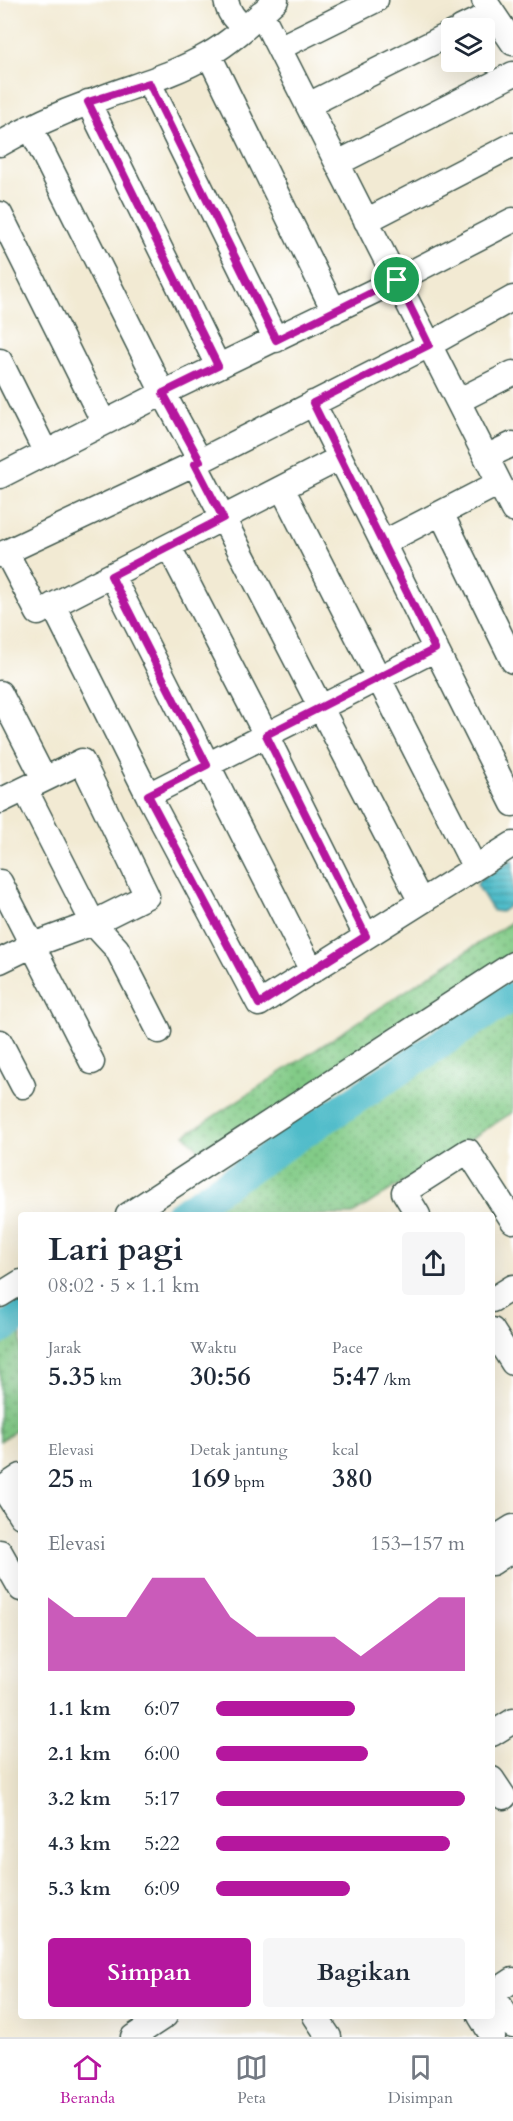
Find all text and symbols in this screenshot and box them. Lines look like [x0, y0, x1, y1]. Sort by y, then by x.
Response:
map controls [441, 18, 495, 72]
button: layers [441, 18, 495, 72]
pin [371, 254, 422, 305]
icon: arrive [380, 263, 413, 296]
text: Lari pagi [48, 1227, 183, 1272]
button: share [402, 1232, 465, 1295]
text: 08:02 · 5 × 1.1 km [48, 1272, 200, 1299]
text: Jarak [48, 1337, 82, 1359]
text: Waktu [190, 1337, 237, 1359]
text: Pace [332, 1337, 363, 1359]
text: 5.35 [48, 1359, 96, 1394]
text: 30:56 [190, 1359, 251, 1394]
text: 5:47 [332, 1359, 380, 1394]
text: km [96, 1369, 122, 1391]
text: /km [380, 1369, 411, 1391]
text: Elevasi [48, 1439, 94, 1461]
text: Detak jantung [190, 1439, 288, 1461]
text: kcal [332, 1439, 359, 1461]
text: 25 [48, 1461, 75, 1496]
text: 169 [190, 1461, 230, 1496]
text: 380 [332, 1461, 372, 1496]
text: m [75, 1471, 92, 1493]
text: bpm [230, 1471, 265, 1493]
text: Elevasi [48, 1530, 106, 1557]
text: 153–157 m [370, 1530, 465, 1557]
text: 1.1 km [48, 1695, 111, 1722]
text: 6:07 [144, 1695, 180, 1722]
text: 2.1 km [48, 1740, 111, 1767]
text: 6:00 [144, 1740, 180, 1767]
text: 3.2 km [48, 1785, 111, 1812]
text: 5:17 [144, 1785, 180, 1812]
text: 4.3 km [48, 1830, 111, 1857]
text: 5:22 [144, 1830, 180, 1857]
text: 5.3 km [48, 1875, 111, 1902]
text: 6:09 [144, 1875, 180, 1902]
button: Simpan [48, 1938, 251, 2007]
button: Bagikan [263, 1938, 465, 2007]
tab: Beranda [60, 2051, 115, 2109]
tab: Peta [235, 2051, 268, 2109]
tab: Disimpan [388, 2051, 453, 2109]

